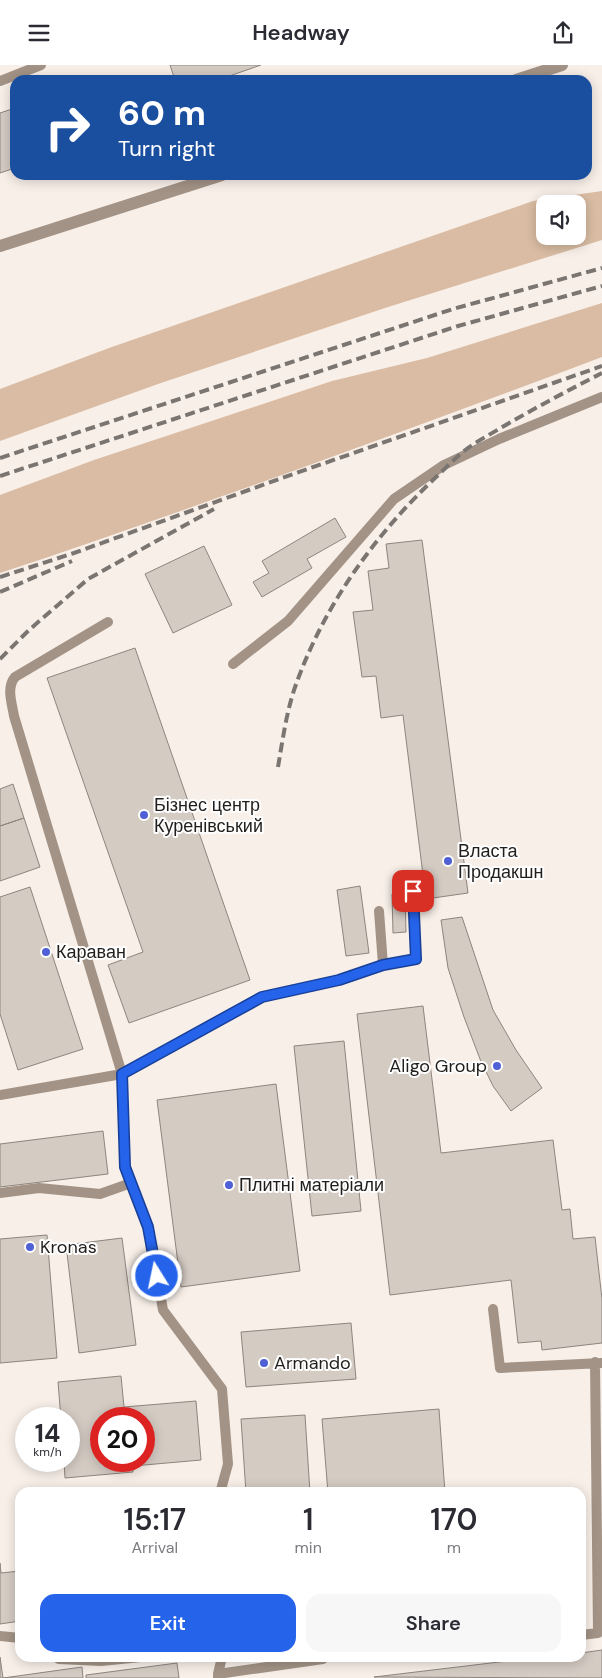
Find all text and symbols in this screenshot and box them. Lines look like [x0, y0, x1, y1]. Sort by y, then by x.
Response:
text: Headway [252, 18, 350, 47]
icon: menu [25, 19, 53, 47]
icon: share [549, 19, 577, 47]
text: 60 m [118, 90, 206, 136]
icon: right [35, 95, 100, 160]
text: Turn right [118, 134, 215, 163]
map controls [536, 195, 586, 245]
button: sound [536, 195, 586, 245]
place label: Бізнес центр Куренівський [154, 793, 263, 838]
marker: Бізнес центр Куренівський [138, 809, 150, 821]
place label: Власта Продакшн [458, 839, 543, 884]
marker: Власта Продакшн [442, 855, 454, 867]
pin [392, 870, 434, 912]
icon: arrive [399, 877, 427, 905]
place label: Караван [56, 940, 126, 964]
marker: Караван [40, 946, 52, 958]
place label: Aligo Group [389, 1054, 487, 1078]
marker: Aligo Group [491, 1060, 503, 1072]
place label: Плитні матеріали [239, 1173, 384, 1197]
marker: Плитні матеріали [223, 1179, 235, 1191]
place label: Kronas [40, 1235, 97, 1259]
marker: Kronas [24, 1241, 36, 1253]
position arrow [130, 1249, 182, 1301]
place label: Armando [274, 1351, 351, 1375]
marker: Armando [258, 1357, 270, 1369]
speed limit sign: 20 [90, 1407, 155, 1472]
text: 14 [35, 1417, 60, 1450]
text: km/h [33, 1444, 62, 1460]
text: 15:17 [123, 1500, 186, 1539]
text: 1 [303, 1500, 313, 1539]
text: 170 [430, 1500, 478, 1539]
text: Arrival [131, 1537, 178, 1558]
text: min [295, 1537, 322, 1558]
text: m [447, 1537, 461, 1558]
button: Exit [40, 1594, 296, 1652]
button: Share [306, 1594, 561, 1652]

